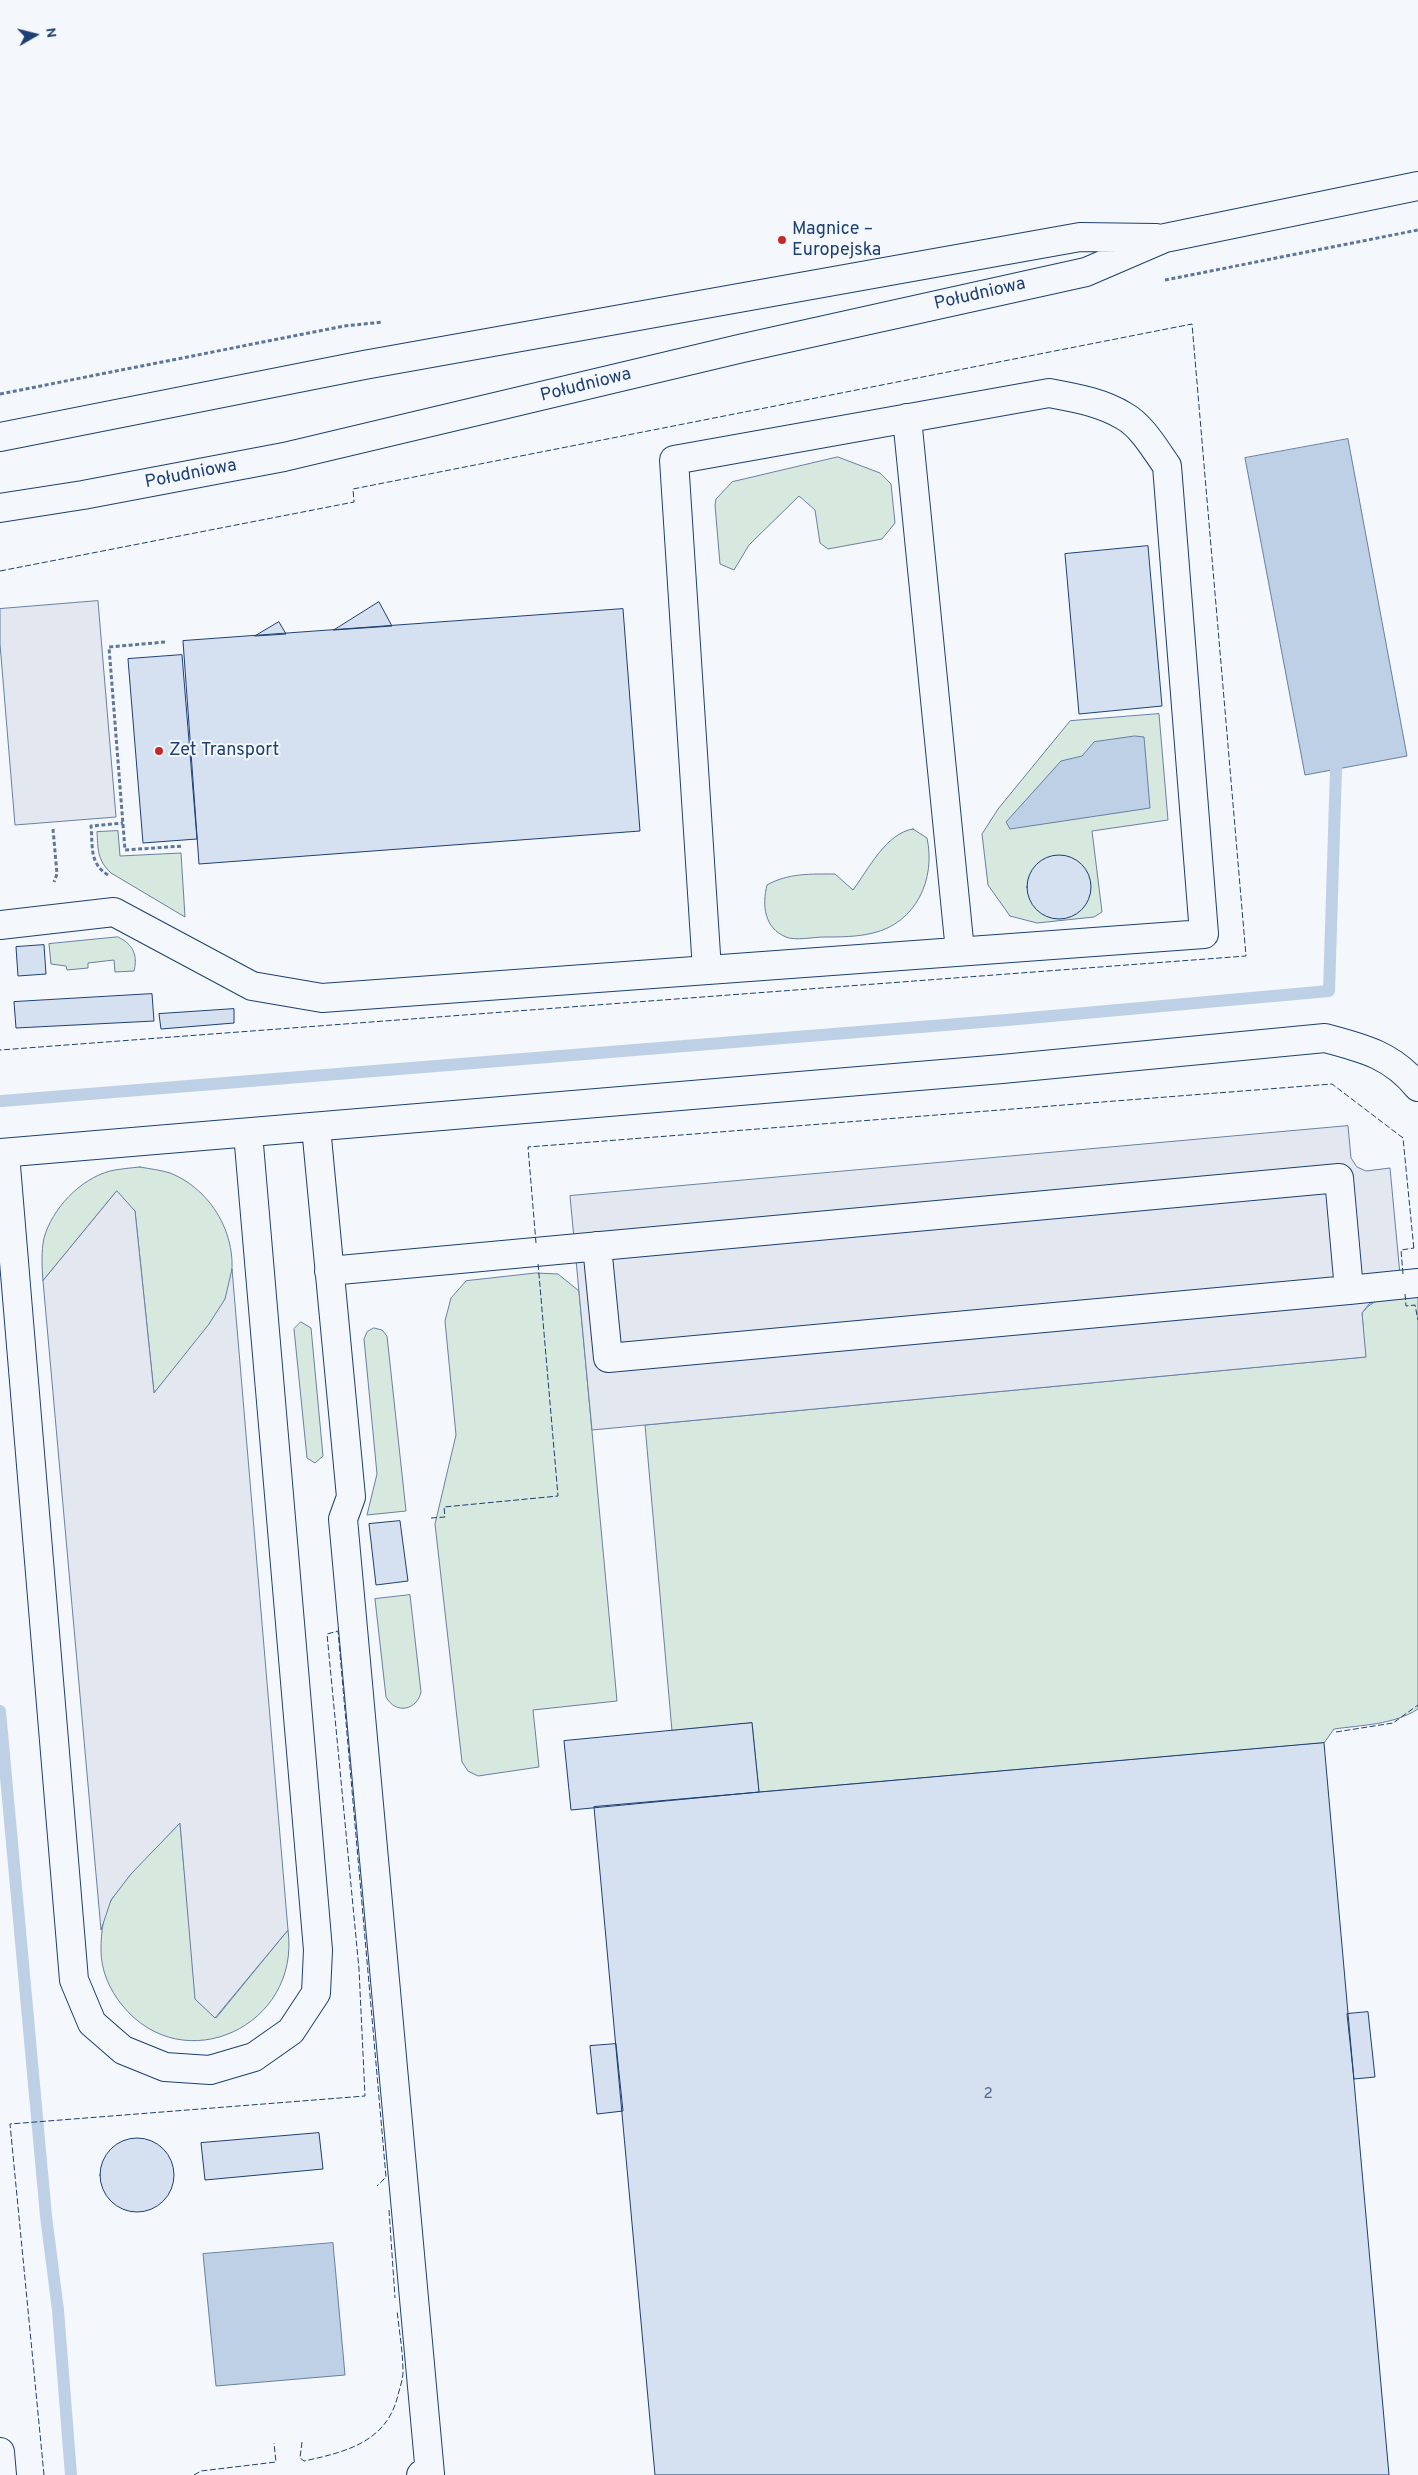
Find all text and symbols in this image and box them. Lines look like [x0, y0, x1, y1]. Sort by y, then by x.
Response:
north arrow [10, 10, 60, 60]
text: N [41, 27, 59, 39]
place label: Magnice – Europejska [792, 219, 881, 262]
marker: Magnice – Europejska [776, 234, 788, 246]
street label: Południowa [932, 274, 1028, 316]
street label: Południowa [538, 364, 634, 408]
street label: Południowa [143, 456, 239, 494]
place label: Zet Transport [169, 740, 279, 762]
marker: Zet Transport [153, 745, 165, 757]
house number: 2 [983, 2086, 993, 2104]

